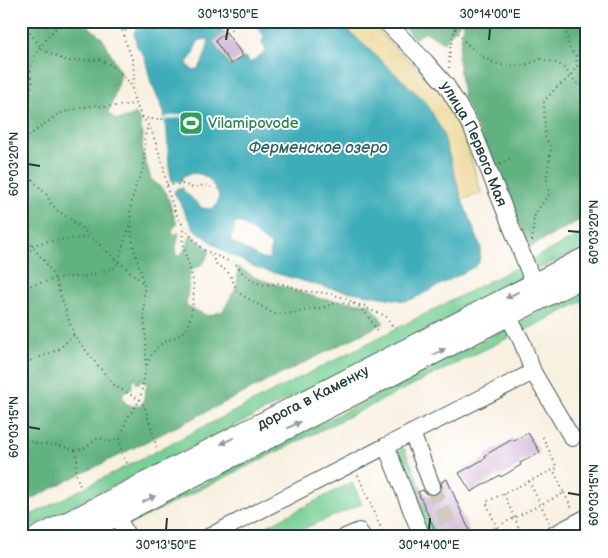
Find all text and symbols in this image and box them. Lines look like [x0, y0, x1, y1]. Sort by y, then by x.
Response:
text: 30°13'50"E [198, 7, 259, 22]
text: 30°14'00"E [459, 7, 521, 22]
street label: улица Первого Мая [436, 78, 511, 209]
sports icon: Vilamipovode [178, 110, 204, 136]
place label: Vilamipovode [208, 114, 299, 133]
text: 60°03'20"N [7, 132, 22, 196]
water label: Ферменское озеро [248, 139, 388, 158]
text: 60°03'20"N [587, 200, 602, 264]
one-way arrow [505, 291, 519, 299]
one-way arrow [431, 348, 446, 356]
street label: дорога в Каменку [253, 361, 372, 435]
text: 60°03'15"N [7, 396, 22, 458]
one-way arrow [287, 421, 301, 429]
one-way arrow [220, 437, 234, 445]
text: 60°03'15"N [587, 464, 602, 526]
one-way arrow [142, 495, 156, 503]
text: 30°13'50"E [136, 538, 197, 553]
text: 30°14'00"E [398, 538, 460, 553]

